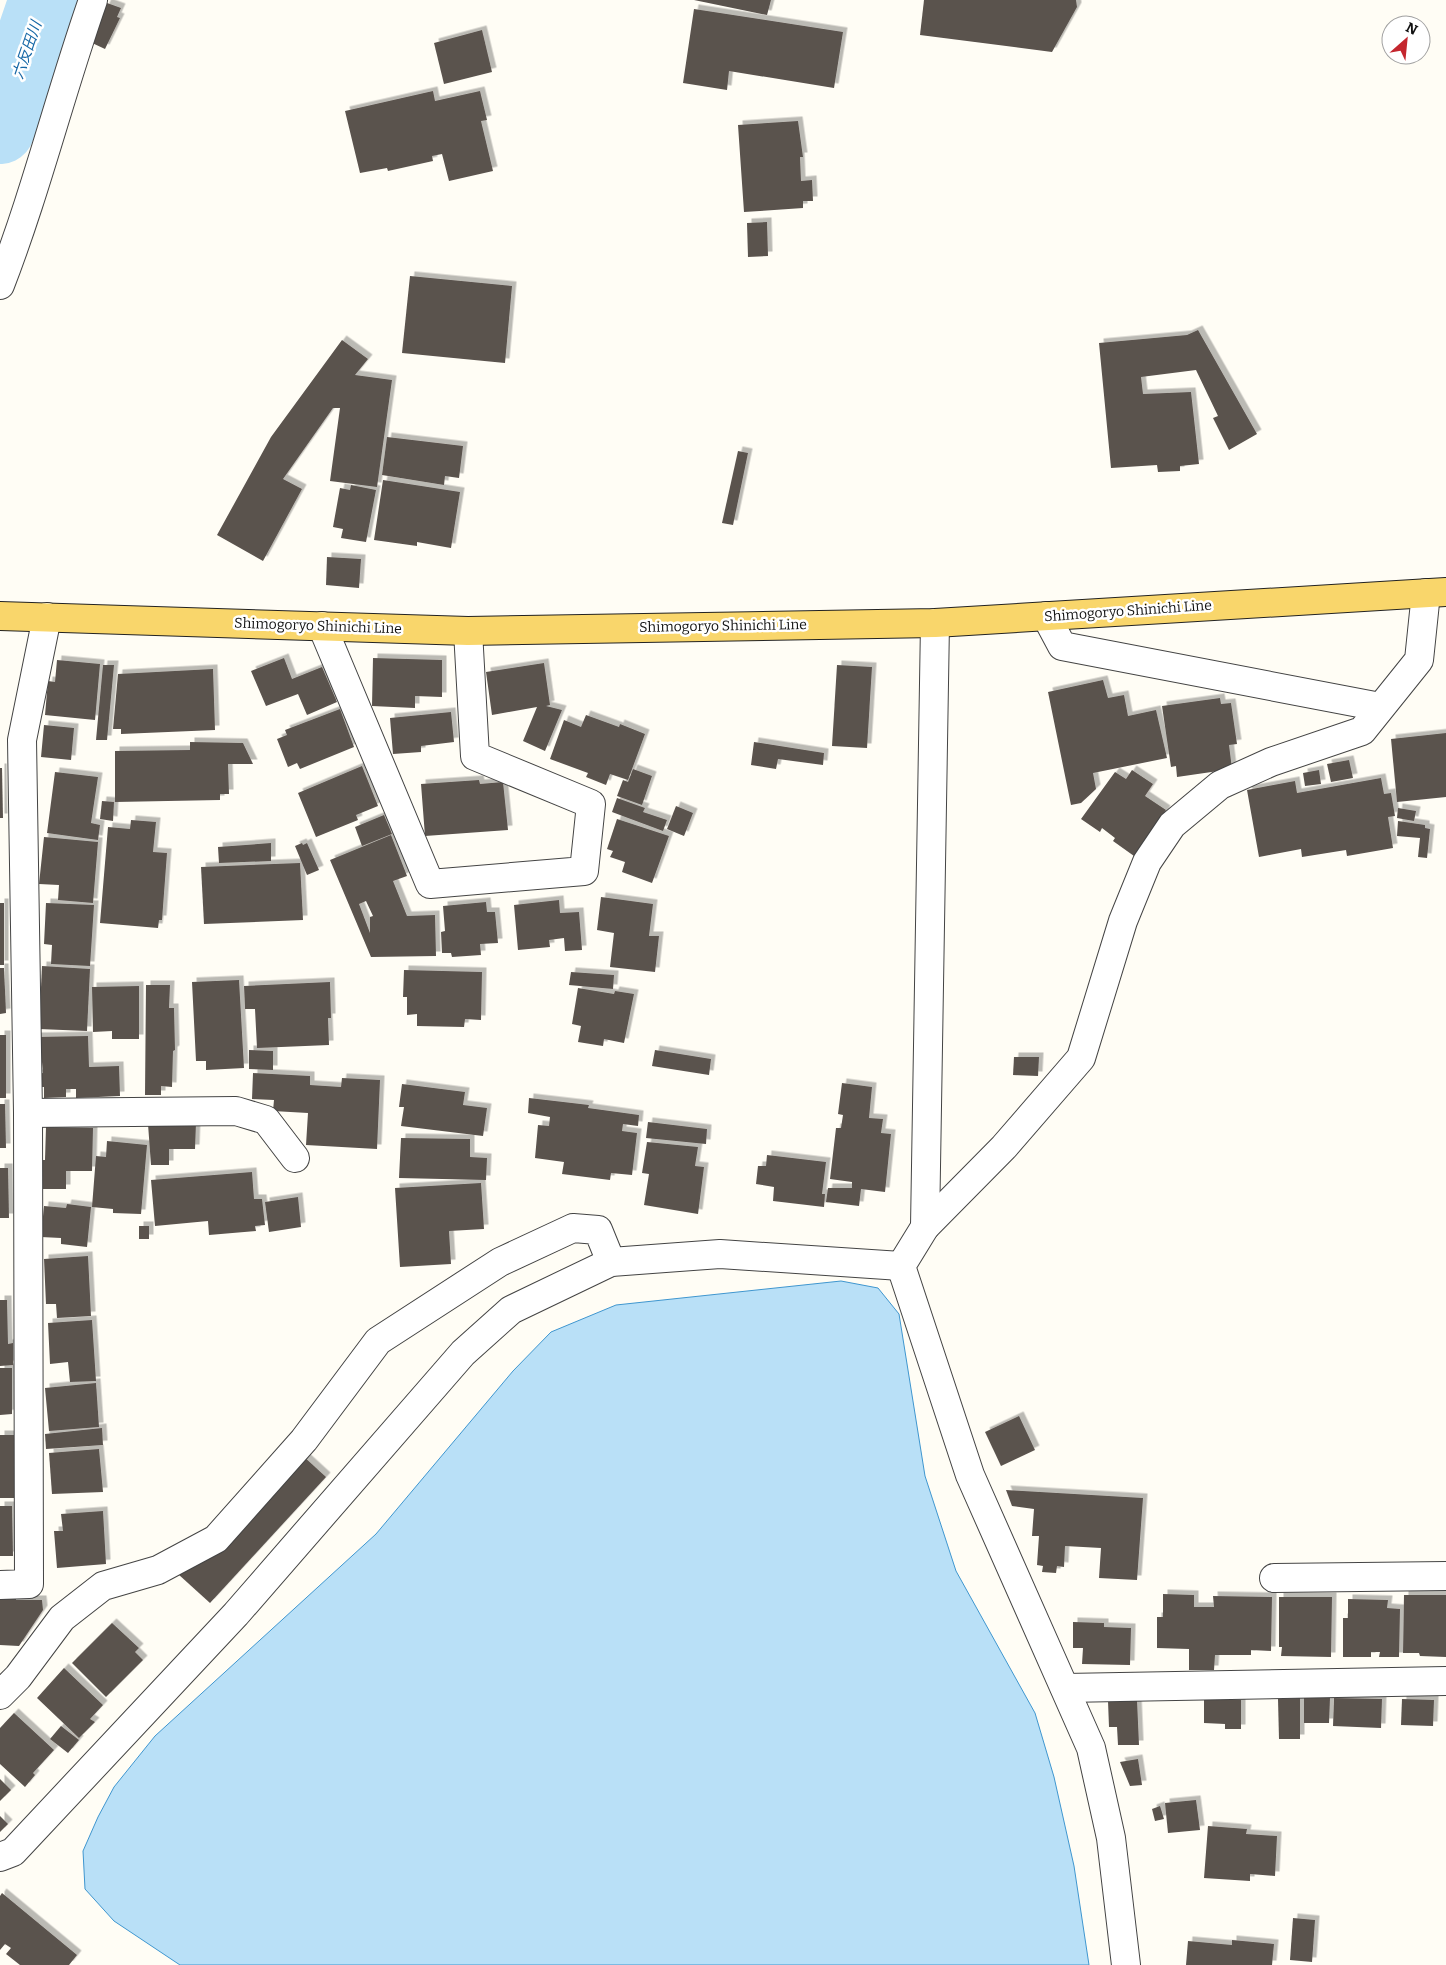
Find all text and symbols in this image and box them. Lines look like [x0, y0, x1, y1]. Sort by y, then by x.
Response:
north arrow [1381, 15, 1431, 65]
water label: 六反田川 [9, 17, 46, 81]
text: N [1403, 19, 1421, 39]
street label: Shimogoryo Shinichi Line [1044, 597, 1212, 625]
street label: Shimogoryo Shinichi Line [234, 615, 402, 637]
street label: Shimogoryo Shinichi Line [639, 616, 807, 636]

